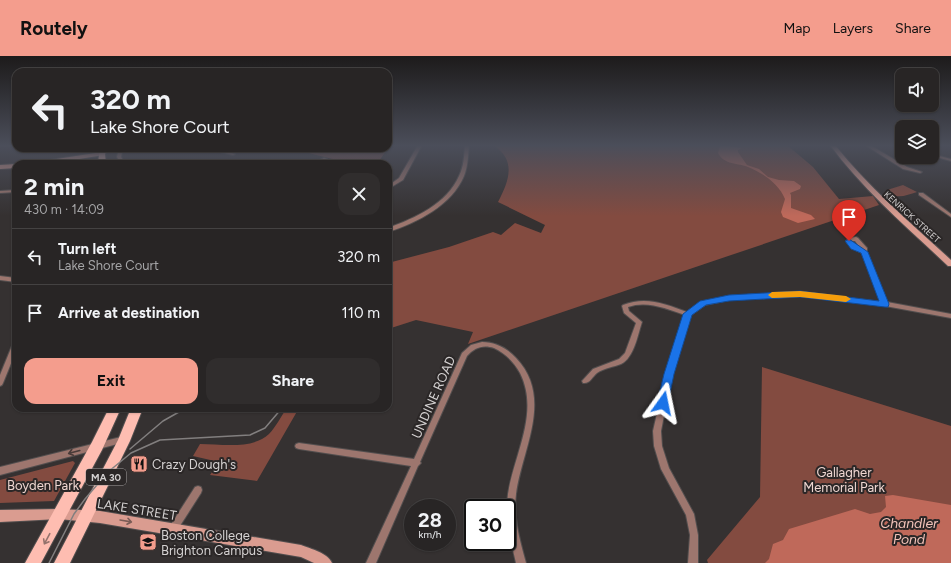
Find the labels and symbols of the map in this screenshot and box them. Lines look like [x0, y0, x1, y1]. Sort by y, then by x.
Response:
street label: KENRICK STREET [882, 189, 943, 245]
pin [832, 200, 866, 241]
street label: UNDINE ROAD [409, 354, 458, 441]
position arrow [642, 382, 684, 424]
one-way arrow [67, 449, 80, 456]
restaurant icon: Crazy Dough's [129, 454, 149, 474]
place label: Crazy Dough's [152, 457, 236, 472]
park label: Gallagher Memorial Park [803, 465, 885, 495]
road number: MA 30 [86, 469, 126, 485]
park label: Boyden Park [7, 478, 80, 493]
street label: LAKE STREET [96, 496, 179, 523]
speed limit sign: 30 [464, 499, 516, 551]
water label: Chandler Pond [880, 515, 939, 548]
one-way arrow [119, 517, 132, 525]
place label: Boston College Brighton Campus [161, 528, 262, 558]
one-way arrow [43, 532, 50, 544]
school or university icon: Boston College Brighton Campus [138, 532, 158, 552]

